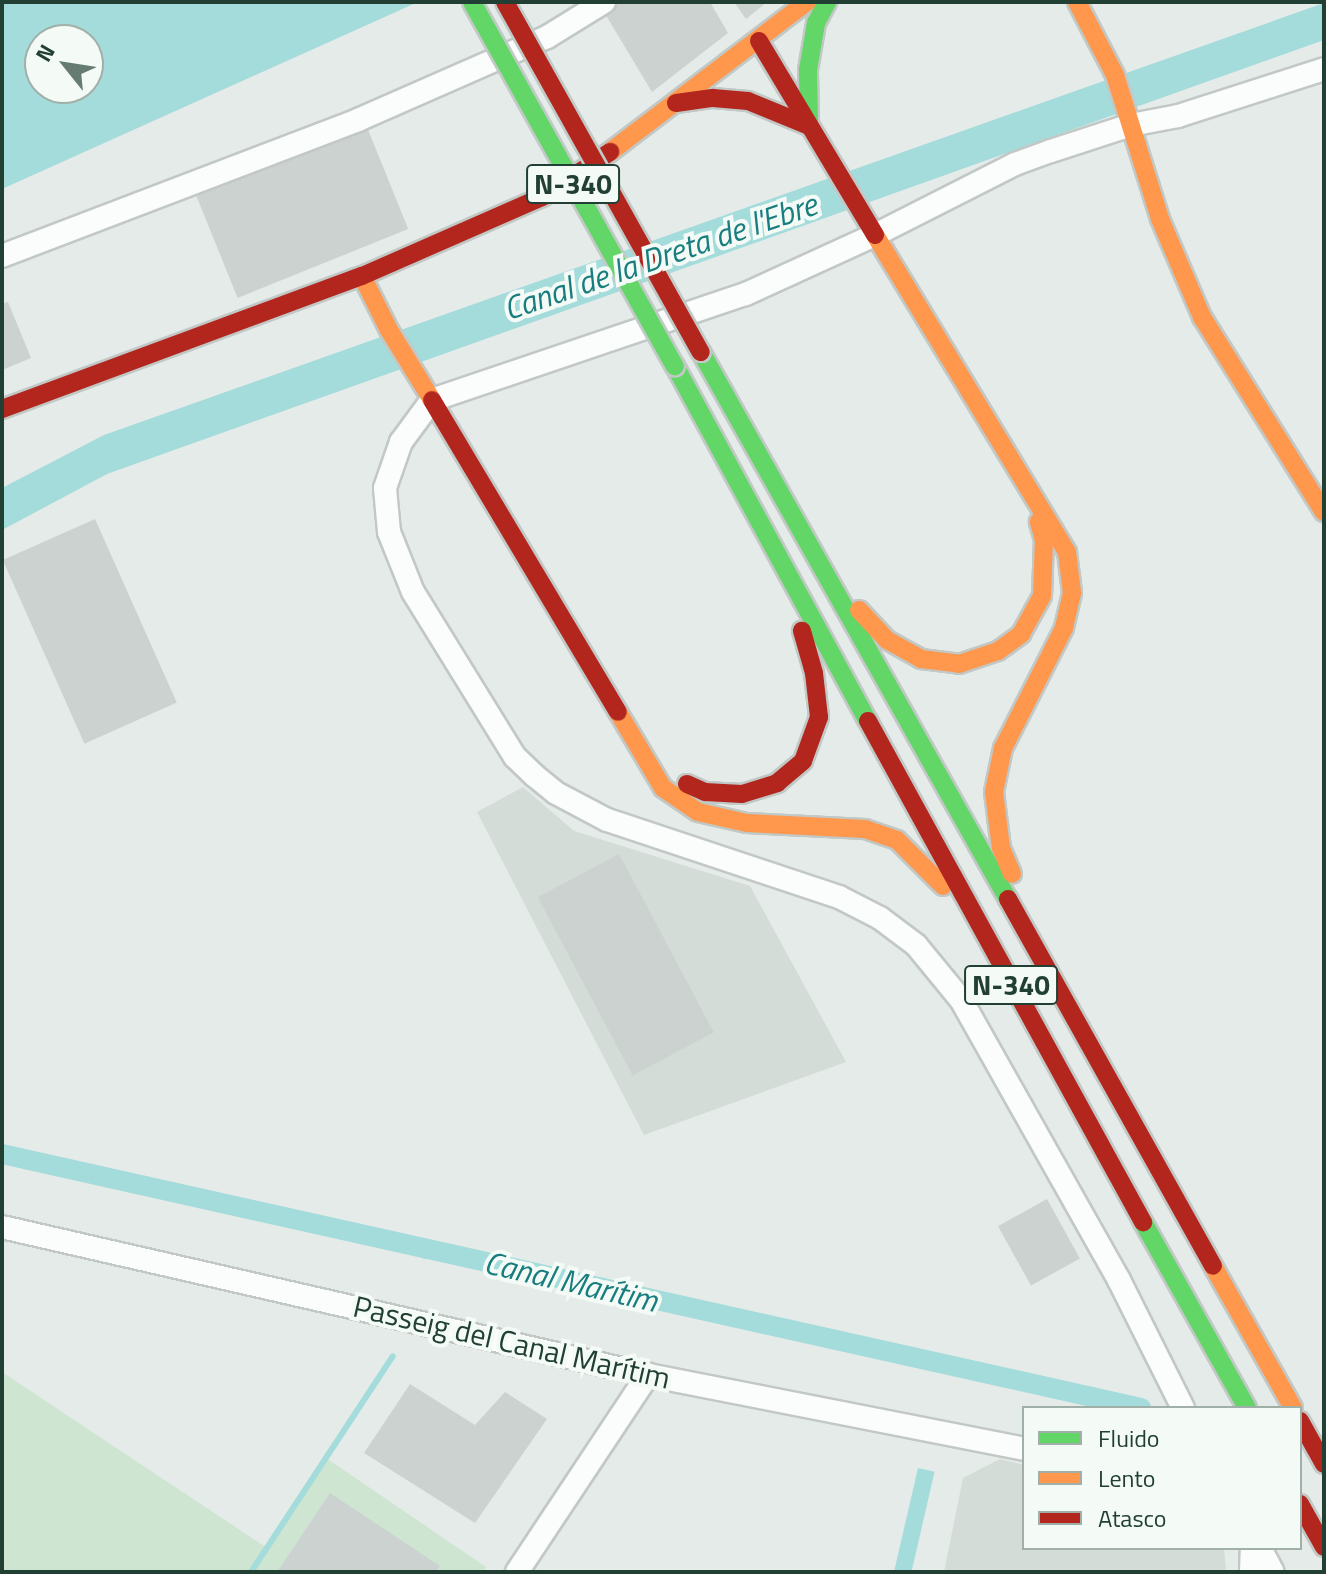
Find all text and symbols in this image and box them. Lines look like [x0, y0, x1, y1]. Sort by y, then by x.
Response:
north arrow [24, 24, 104, 104]
text: N [26, 38, 63, 68]
road number: N-340 [525, 160, 621, 208]
water label: Canal de la Dreta de l'Ebre [498, 184, 822, 328]
road number: N-340 [963, 961, 1059, 1009]
water label: Canal Marítim [481, 1242, 661, 1320]
street label: Passeig del Canal Marítim [350, 1288, 674, 1396]
legend [1022, 1406, 1302, 1550]
text: Fluido [1098, 1420, 1160, 1456]
text: Lento [1098, 1460, 1155, 1496]
text: Atasco [1098, 1500, 1167, 1536]

